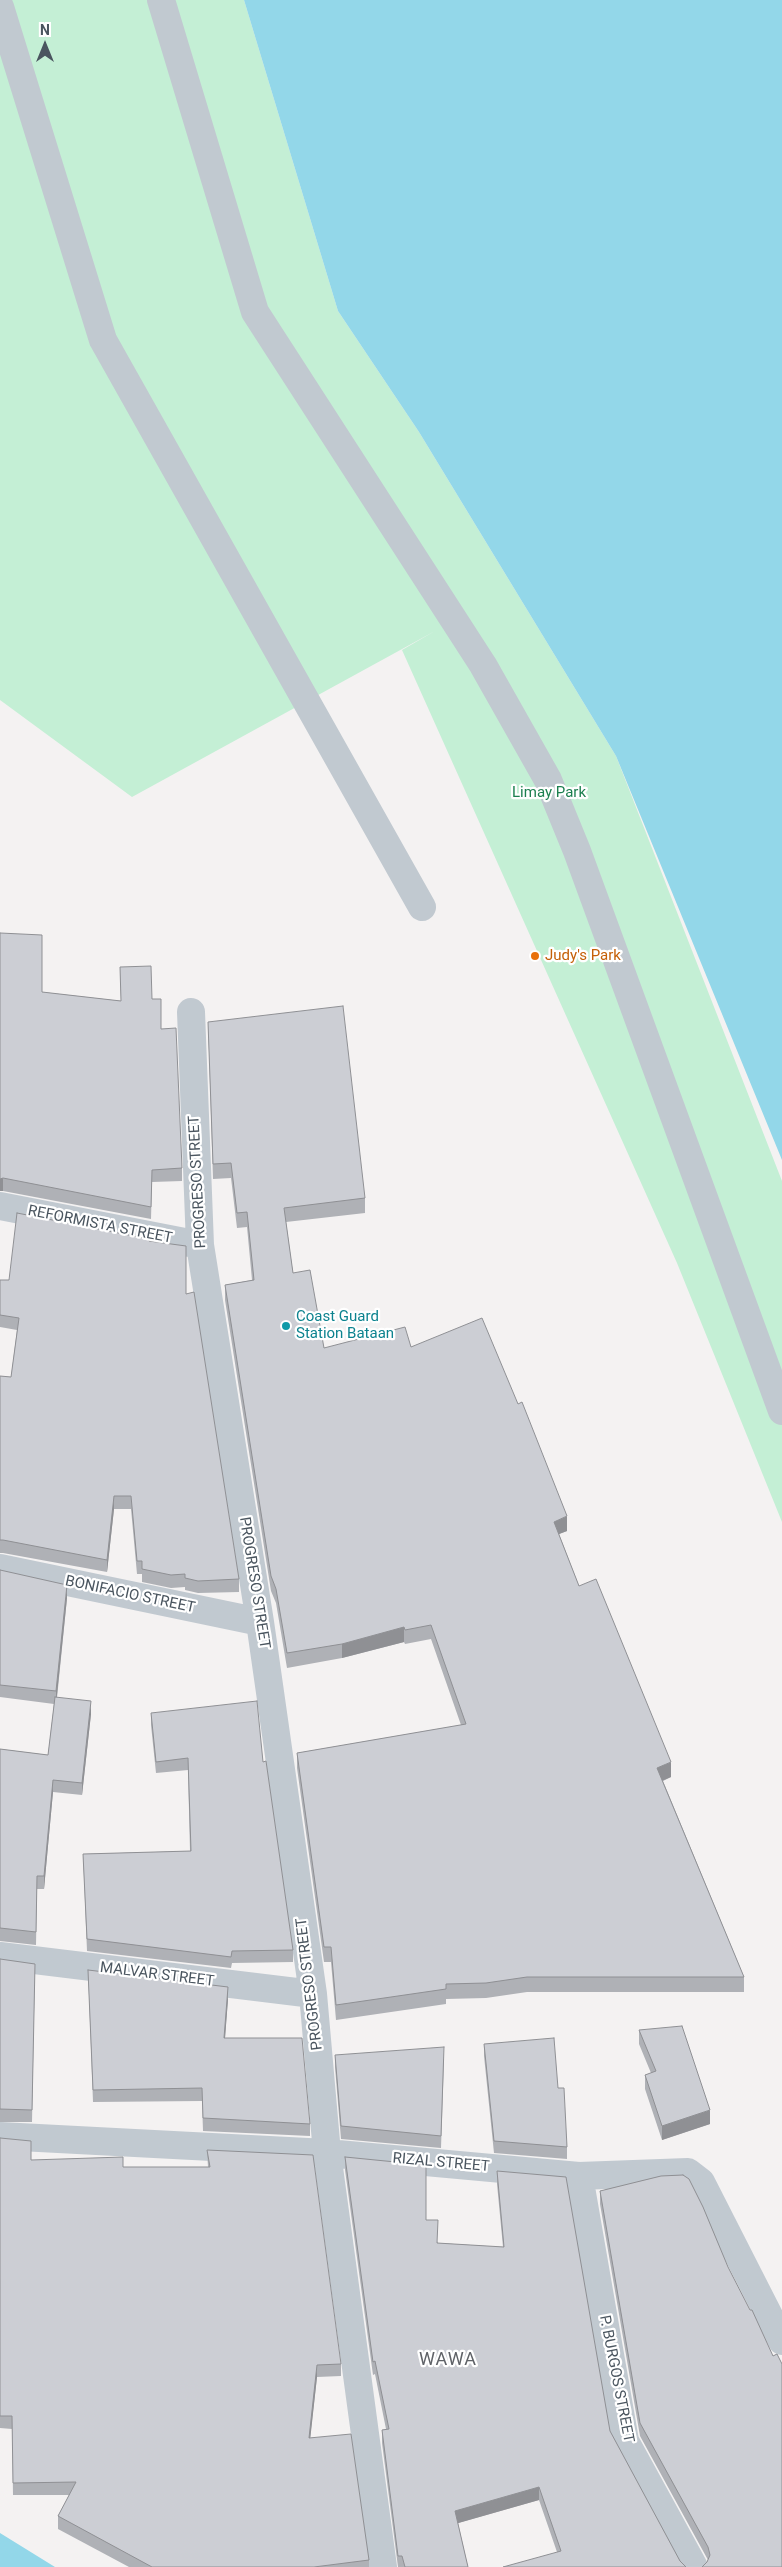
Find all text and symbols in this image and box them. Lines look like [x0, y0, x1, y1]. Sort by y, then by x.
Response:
north arrow [20, 20, 70, 70]
text: N [40, 22, 50, 38]
park label: Limay Park [512, 784, 586, 802]
place label: Judy's Park [545, 947, 621, 965]
marker: Judy's Park [529, 950, 541, 962]
street label: PROGRESO STREET [186, 1115, 210, 1249]
street label: REFORMISTA STREET [26, 1202, 174, 1248]
place label: Coast Guard Station Bataan [296, 1308, 394, 1343]
marker: Coast Guard Station Bataan [280, 1320, 292, 1332]
street label: PROGRESO STREET [235, 1516, 273, 1650]
street label: BONIFACIO STREET [63, 1572, 197, 1618]
street label: PROGRESO STREET [293, 1917, 327, 2051]
street label: MALVAR STREET [99, 1959, 215, 1991]
street label: RIZAL STREET [392, 2150, 490, 2176]
street label: P. BURGOS STREET [595, 2314, 637, 2444]
district label: WAWA [418, 2349, 478, 2371]

